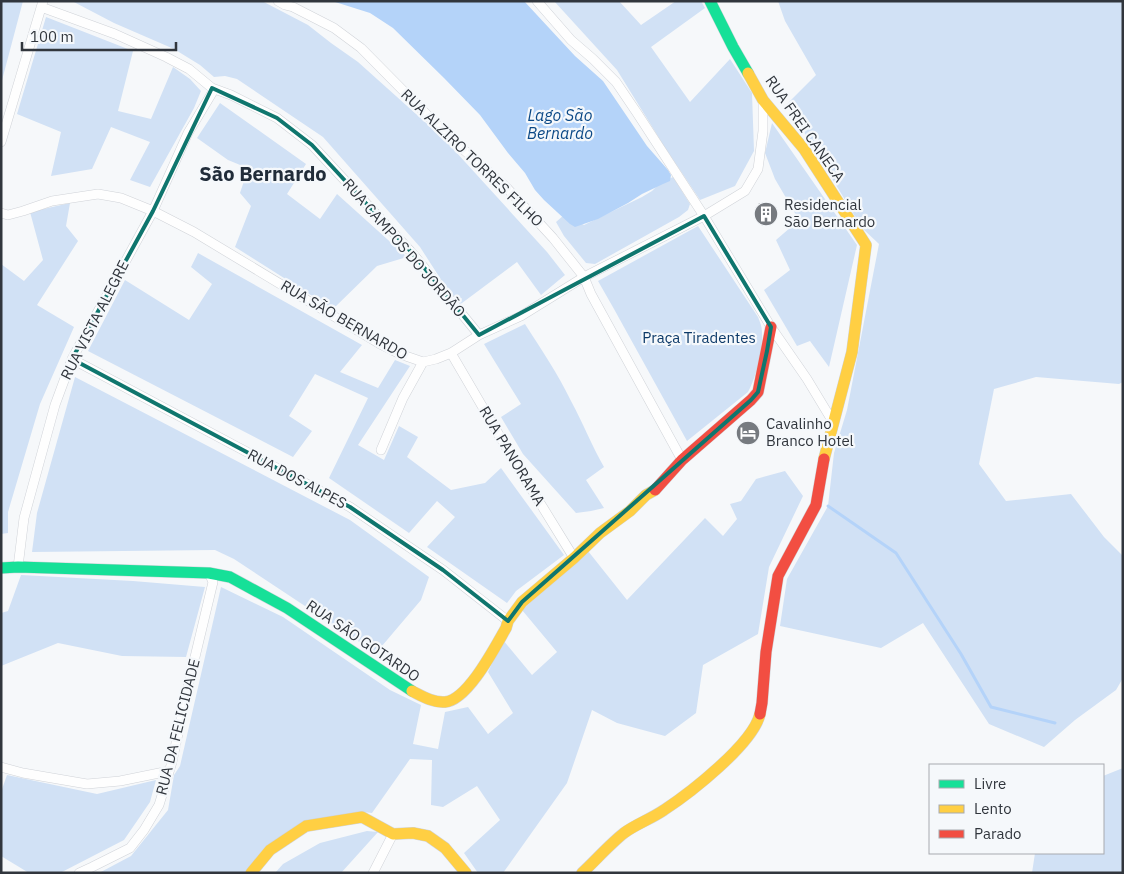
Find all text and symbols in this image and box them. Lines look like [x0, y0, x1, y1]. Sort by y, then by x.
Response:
scale bar [22, 20, 176, 52]
text: 100 m [30, 27, 74, 46]
street label: RUA FREI CANECA [761, 72, 850, 186]
street label: RUA ALZIRO TORRES FILHO [397, 85, 547, 231]
water label: Lago São Bernardo [527, 105, 593, 143]
district label: São Bernardo [199, 160, 327, 187]
street label: RUA CAMPOS DO JORDÃO [339, 174, 470, 321]
place label: Residencial São Bernardo [784, 195, 875, 231]
building icon: Residencial São Bernardo [753, 201, 779, 227]
street label: RUA VISTA ALEGRE [56, 257, 133, 383]
street label: RUA SÃO BERNARDO [277, 275, 411, 364]
park label: Praça Tiradentes [642, 328, 756, 347]
street label: RUA PANORAMA [475, 402, 550, 509]
place label: Cavalinho Branco Hotel [766, 414, 854, 450]
hotel icon: Cavalinho Branco Hotel [735, 420, 761, 446]
street label: RUA DOS ALPES [245, 445, 350, 513]
street label: RUA SÃO GOTARDO [303, 596, 424, 686]
street label: RUA DA FELICIDADE [151, 657, 204, 797]
legend [929, 764, 1104, 854]
text: Livre [974, 774, 1006, 793]
text: Lento [974, 799, 1012, 818]
text: Parado [974, 824, 1022, 843]

